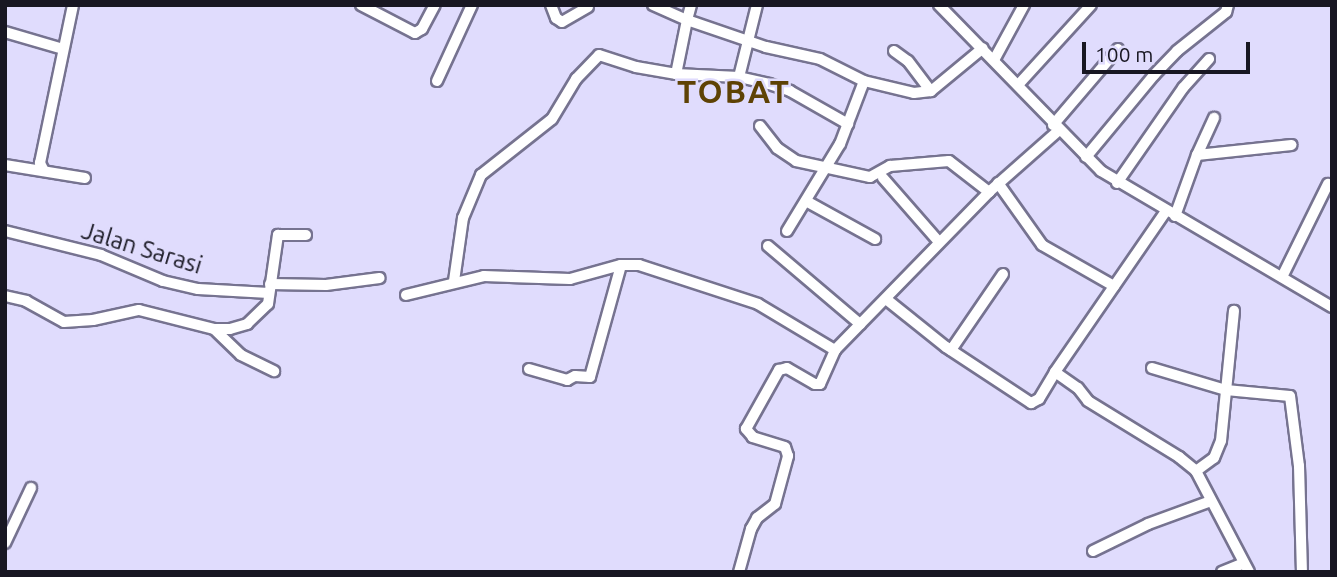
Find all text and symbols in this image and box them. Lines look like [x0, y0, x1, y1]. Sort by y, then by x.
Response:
scale bar [1085, 28, 1253, 72]
text: 100 m [1095, 42, 1153, 66]
district label: TOBAT [678, 72, 790, 110]
street label: Jalan Sarasi [78, 216, 206, 280]

